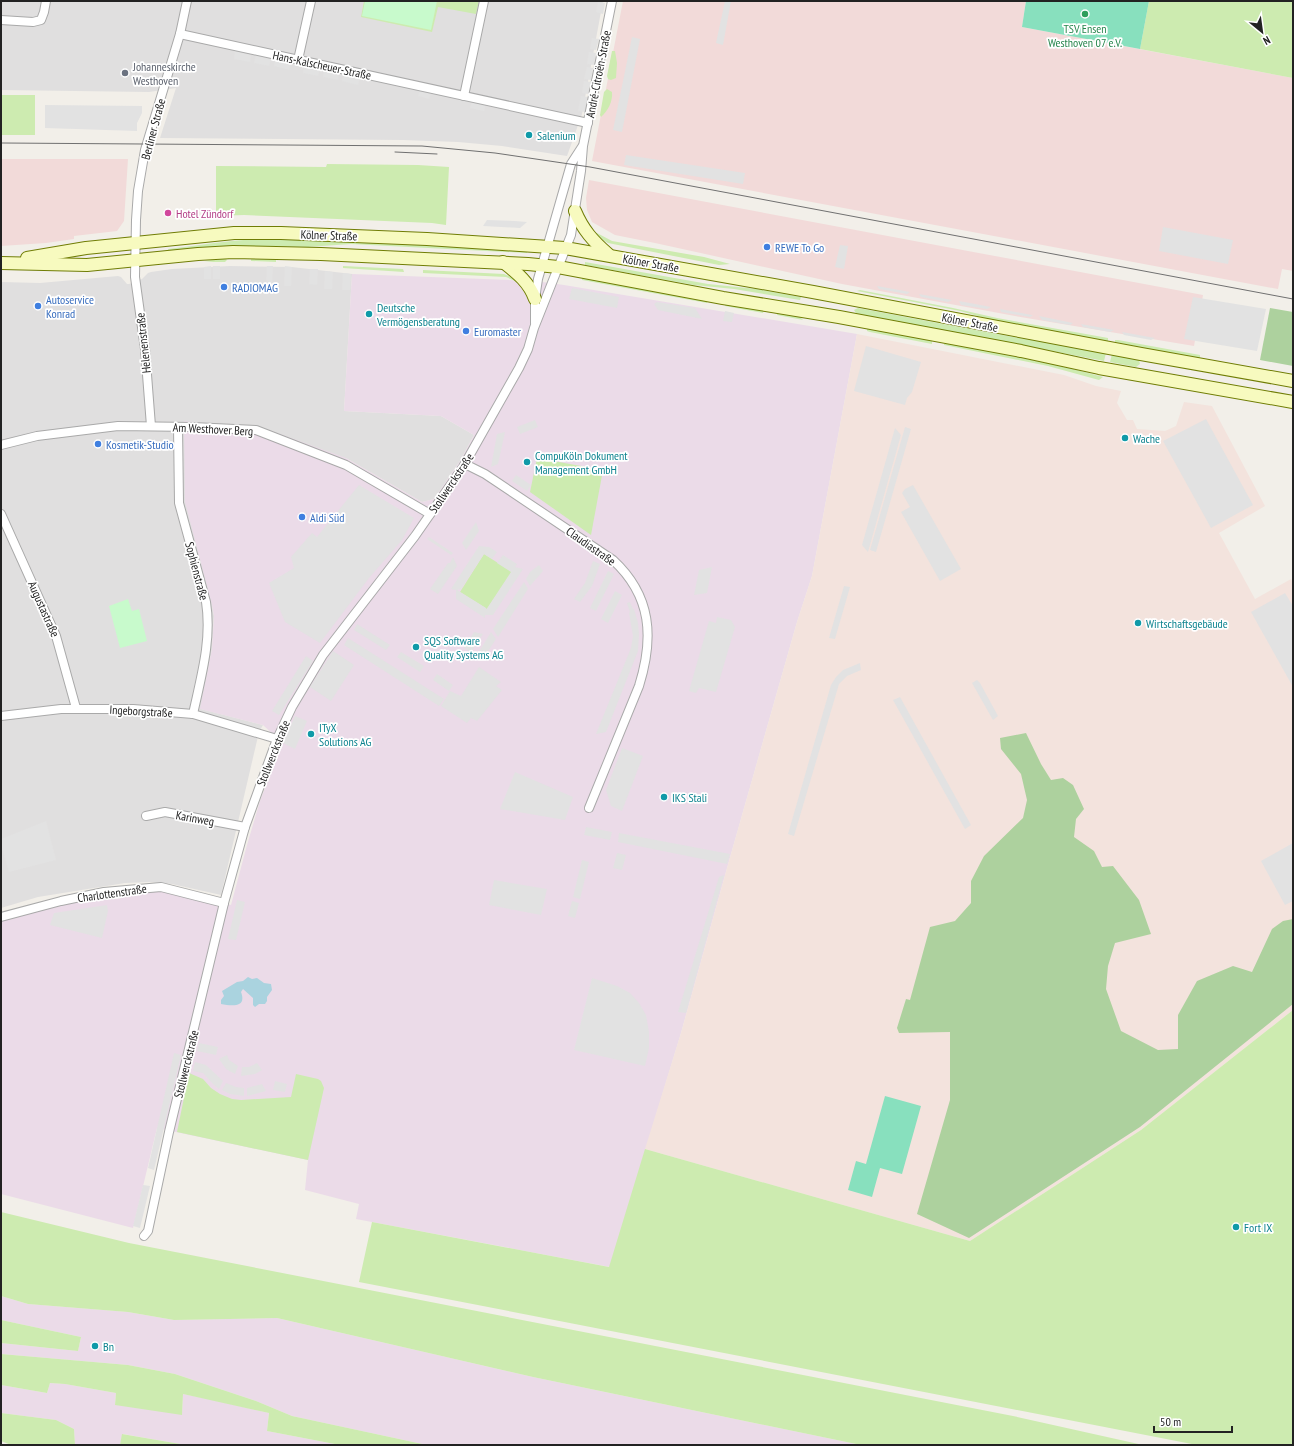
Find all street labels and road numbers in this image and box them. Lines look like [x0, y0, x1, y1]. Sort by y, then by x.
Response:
street label: André-Citroën-Straße [582, 29, 614, 119]
street label: Hans-Kalscheuer-Straße [271, 47, 373, 83]
street label: Berliner Straße [138, 97, 168, 161]
street label: Kölner Straße [300, 227, 358, 243]
street label: Kölner Straße [622, 251, 680, 275]
street label: Kölner Straße [941, 309, 999, 335]
street label: Helenenstraße [132, 312, 154, 374]
street label: Am Westhover Berg [172, 419, 254, 439]
street label: Stollwerckstraße [425, 450, 477, 516]
street label: Claudiastraße [563, 523, 619, 569]
street label: Sophienstraße [182, 540, 212, 602]
street label: Augustastraße [25, 579, 63, 639]
street label: Ingeborgstraße [109, 702, 173, 720]
street label: Stollwerckstraße [253, 718, 293, 788]
street label: Karinweg [175, 807, 215, 829]
street label: Charlottenstraße [76, 881, 148, 905]
street label: Stollwerckstraße [170, 1028, 202, 1100]

